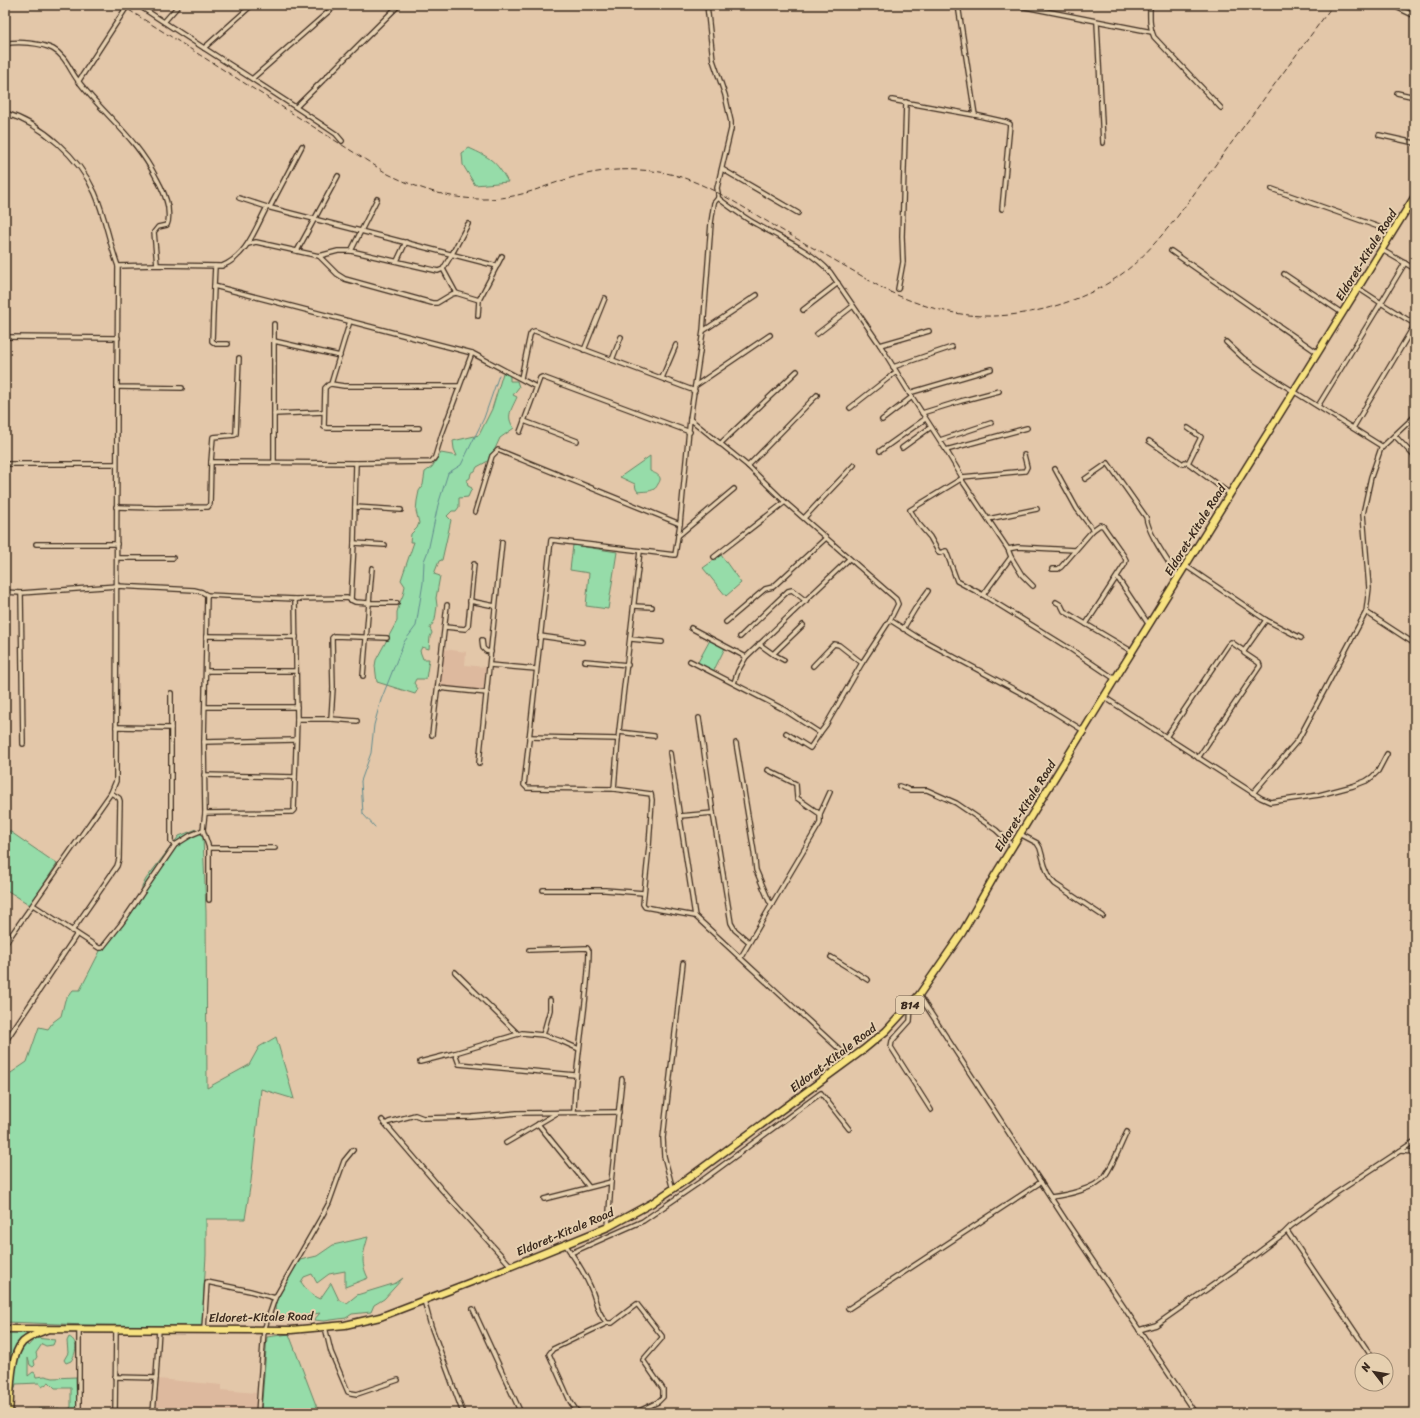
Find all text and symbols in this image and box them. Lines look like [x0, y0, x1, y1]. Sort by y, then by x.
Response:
street label: Eldoret-Kitale Road [1329, 203, 1404, 305]
street label: Eldoret-Kitale Road [1158, 478, 1233, 580]
street label: Eldoret-Kitale Road [988, 754, 1063, 856]
road number: B14 [896, 996, 924, 1014]
street label: Eldoret-Kitale Road [785, 1017, 883, 1098]
street label: Eldoret-Kitale Road [513, 1201, 619, 1263]
street label: Eldoret-Kitale Road [209, 1305, 315, 1329]
north arrow [1354, 1352, 1394, 1392]
text: N [1355, 1359, 1376, 1376]

